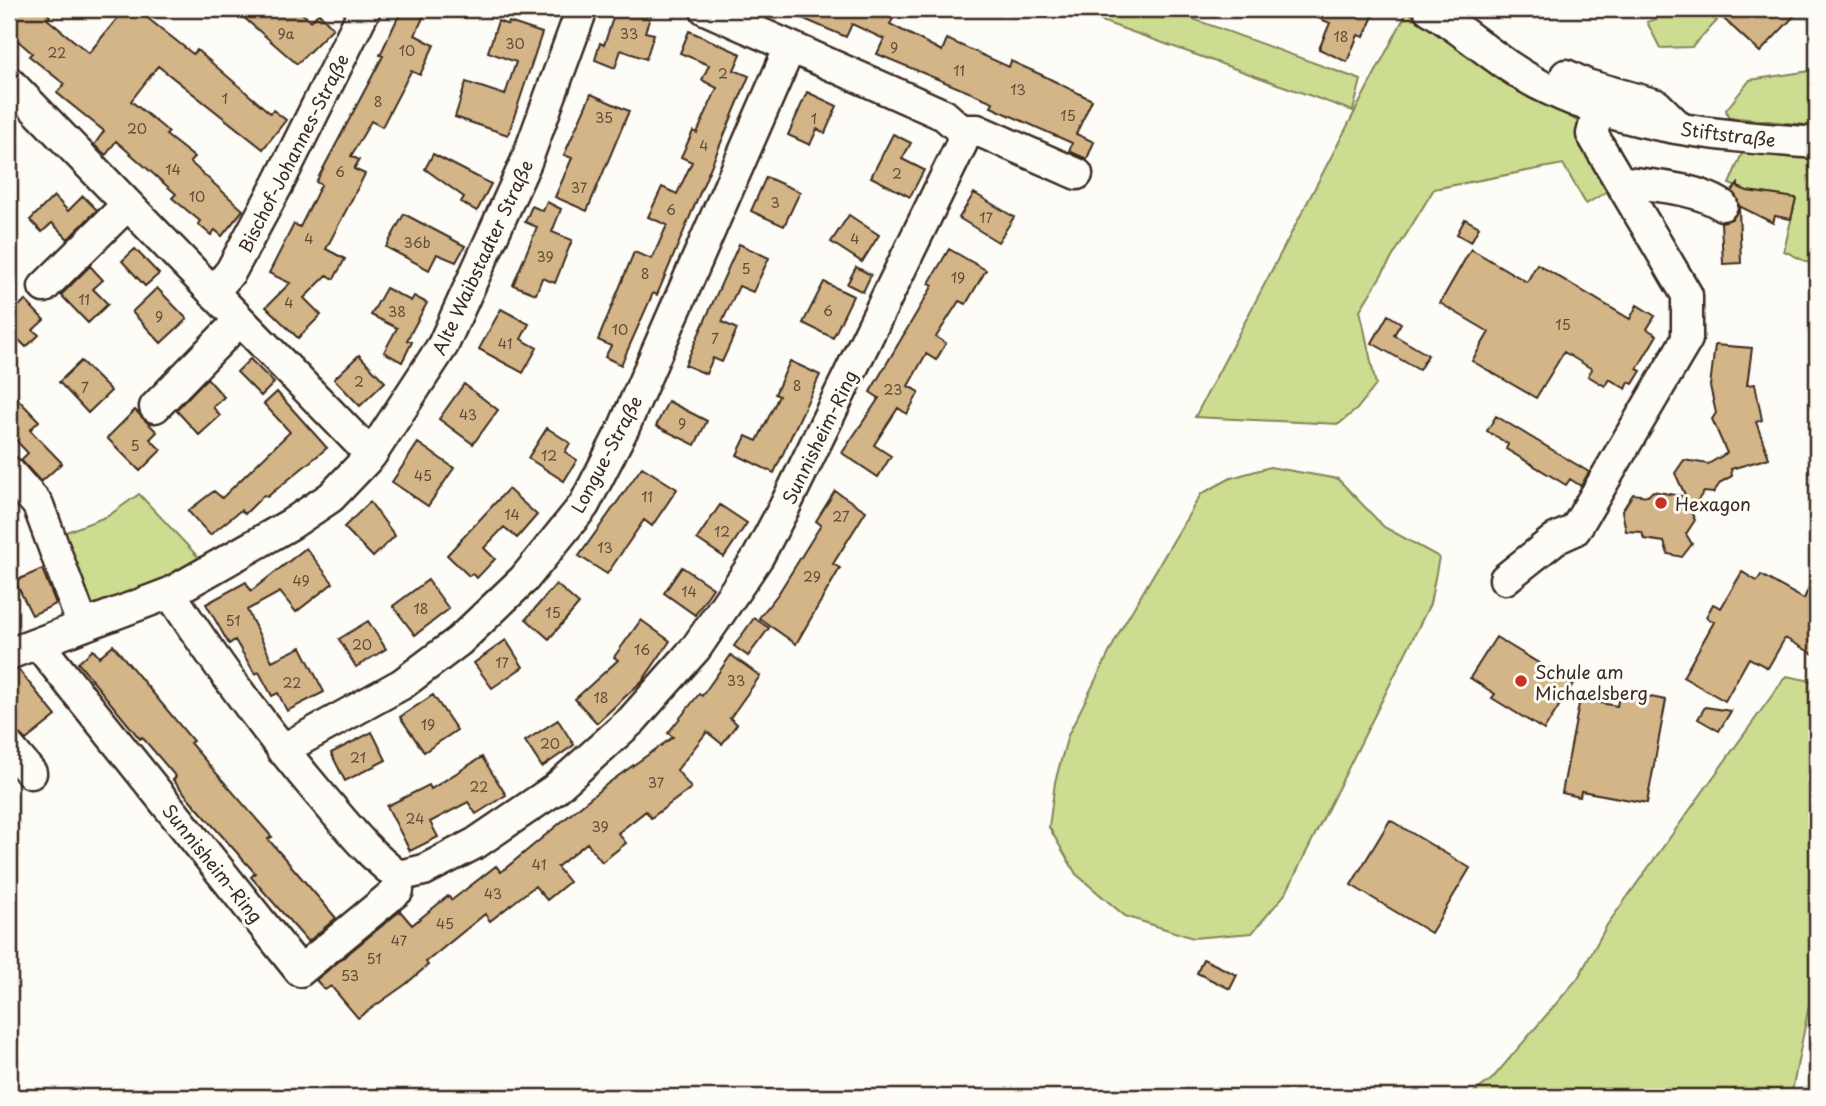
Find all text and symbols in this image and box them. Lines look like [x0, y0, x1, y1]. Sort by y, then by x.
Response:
house number: 9a [278, 23, 295, 44]
house number: 33 [620, 23, 638, 44]
house number: 18 [1333, 26, 1349, 47]
house number: 30 [505, 33, 525, 54]
house number: 9 [890, 37, 898, 58]
house number: 10 [399, 40, 415, 61]
house number: 22 [48, 42, 66, 63]
street label: Bischof-Johannes-Straße [231, 49, 355, 257]
house number: 11 [953, 60, 965, 81]
house number: 2 [718, 63, 728, 84]
house number: 13 [1010, 79, 1026, 100]
house number: 1 [222, 88, 228, 109]
house number: 8 [374, 91, 382, 112]
house number: 15 [1060, 105, 1076, 126]
house number: 35 [595, 107, 613, 128]
house number: 1 [811, 108, 817, 129]
street label: Stiftstraße [1679, 115, 1777, 153]
house number: 20 [127, 118, 147, 139]
house number: 4 [699, 135, 709, 156]
street label: Alte Waibstadter Straße [425, 155, 539, 359]
house number: 14 [165, 159, 181, 180]
house number: 6 [335, 161, 345, 182]
house number: 2 [892, 163, 902, 184]
house number: 37 [571, 177, 588, 198]
house number: 10 [189, 186, 205, 207]
house number: 3 [770, 192, 780, 213]
house number: 6 [666, 199, 676, 220]
house number: 17 [979, 207, 993, 228]
house number: 4 [304, 228, 314, 249]
house number: 4 [850, 228, 860, 249]
house number: 36b [403, 232, 431, 253]
house number: 39 [536, 246, 554, 267]
house number: 5 [741, 258, 751, 279]
house number: 8 [641, 263, 649, 284]
house number: 19 [951, 267, 965, 288]
house number: 11 [78, 289, 90, 310]
house number: 4 [284, 292, 294, 313]
house number: 6 [823, 300, 833, 321]
house number: 38 [388, 301, 406, 322]
house number: 9 [155, 306, 163, 327]
house number: 15 [1555, 314, 1571, 335]
house number: 10 [612, 319, 628, 340]
house number: 7 [711, 328, 719, 349]
house number: 41 [498, 333, 512, 354]
street label: Sunnisheim-Ring [775, 365, 863, 509]
house number: 2 [354, 371, 364, 392]
house number: 8 [793, 375, 801, 396]
house number: 7 [81, 377, 89, 398]
house number: 23 [884, 379, 902, 400]
street label: Longue-Straße [564, 390, 648, 518]
house number: 43 [459, 404, 477, 425]
house number: 9 [678, 413, 686, 434]
house number: 5 [130, 435, 140, 456]
house number: 12 [541, 445, 557, 466]
house number: 45 [414, 465, 432, 486]
house number: 11 [641, 486, 653, 507]
place label: Hexagon [1675, 490, 1751, 517]
marker: Hexagon [1653, 495, 1669, 511]
house number: 14 [504, 504, 520, 525]
house number: 27 [832, 506, 850, 527]
house number: 12 [714, 521, 730, 542]
house number: 13 [597, 537, 613, 558]
house number: 29 [803, 566, 821, 587]
house number: 49 [292, 570, 310, 591]
house number: 14 [681, 581, 697, 602]
house number: 18 [413, 598, 429, 619]
house number: 15 [545, 602, 561, 623]
house number: 51 [226, 610, 240, 631]
house number: 20 [352, 634, 372, 655]
house number: 16 [634, 639, 650, 660]
house number: 17 [495, 652, 509, 673]
place label: Schule am Michaelsberg [1535, 658, 1648, 706]
house number: 33 [727, 670, 745, 691]
house number: 22 [283, 672, 301, 693]
marker: Schule am Michaelsberg [1513, 673, 1529, 689]
house number: 18 [593, 687, 609, 708]
house number: 19 [421, 714, 435, 735]
house number: 20 [540, 733, 560, 754]
house number: 21 [350, 747, 366, 768]
house number: 37 [648, 772, 665, 793]
house number: 22 [470, 776, 488, 797]
street label: Sunnisheim-Ring [156, 798, 270, 928]
house number: 24 [406, 808, 424, 829]
house number: 39 [591, 816, 609, 837]
house number: 41 [532, 854, 546, 875]
house number: 43 [484, 883, 502, 904]
house number: 45 [436, 913, 454, 934]
house number: 47 [391, 930, 408, 951]
house number: 51 [367, 948, 381, 969]
house number: 53 [341, 965, 359, 986]

